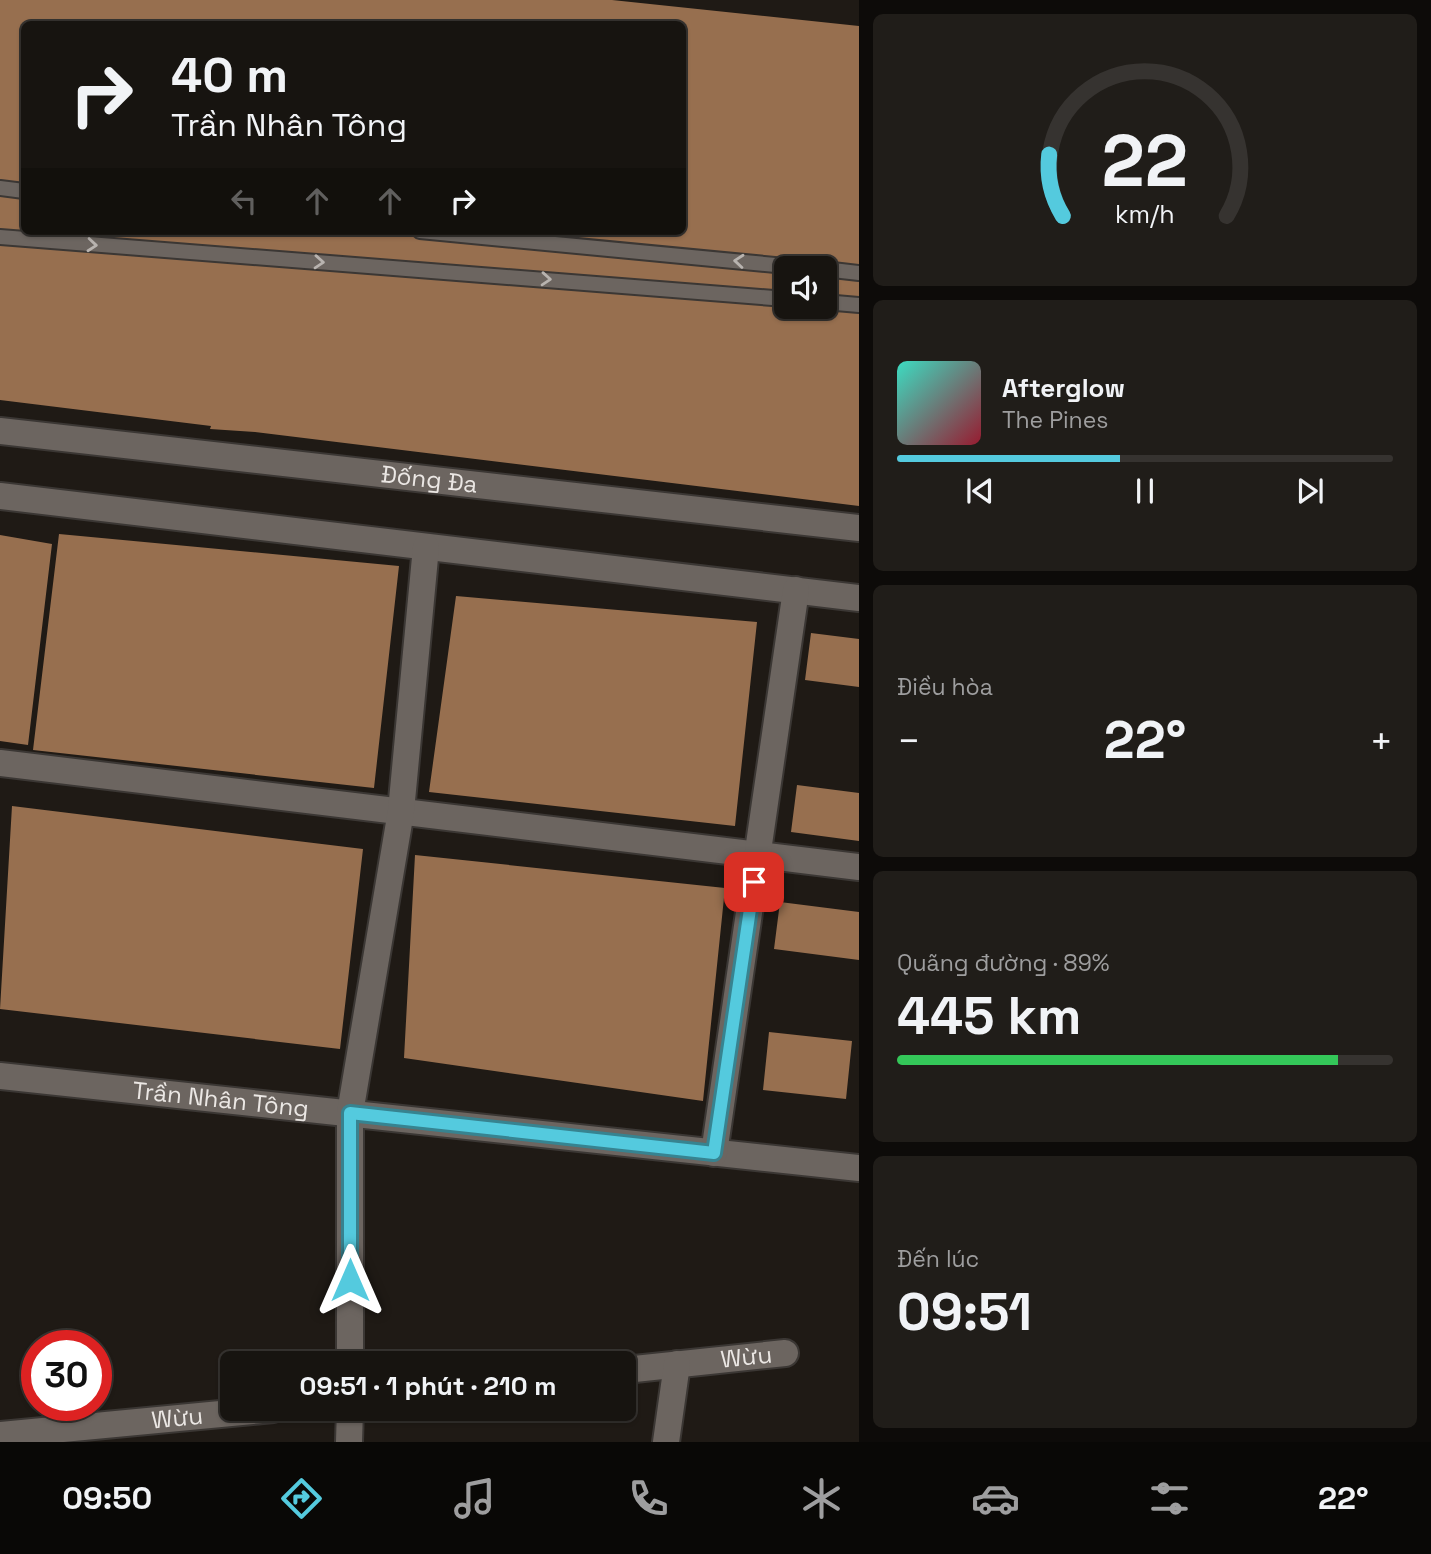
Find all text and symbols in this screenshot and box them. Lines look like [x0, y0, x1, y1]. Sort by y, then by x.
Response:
text: 40 m [171, 44, 288, 106]
icon: right [56, 49, 147, 140]
text: Trần Nhân Tông [171, 105, 407, 145]
text: 22 [1102, 114, 1188, 207]
icon: left [225, 182, 263, 220]
icon: ahead [298, 182, 336, 220]
icon: ahead [371, 182, 409, 220]
icon: right [444, 182, 482, 220]
text: km/h [1115, 198, 1175, 230]
one-way arrow [87, 237, 98, 252]
one-way arrow [314, 254, 325, 269]
one-way arrow [733, 254, 745, 269]
map controls [774, 256, 837, 319]
button: sound [774, 256, 837, 319]
one-way arrow [541, 271, 552, 286]
text: Afterglow [1002, 371, 1125, 405]
text: The Pines [1002, 405, 1108, 435]
street label: Đống Đa [379, 458, 479, 500]
icon: previous [961, 472, 999, 510]
icon: pause [1126, 472, 1164, 510]
icon: next [1291, 472, 1329, 510]
text: Điều hòa [897, 672, 993, 702]
text: 22° [1104, 707, 1186, 773]
text: − [897, 717, 921, 765]
text: + [1369, 717, 1393, 765]
pin [724, 852, 784, 912]
icon: arrive [735, 863, 773, 901]
text: Quãng đường · 89% [897, 948, 1110, 978]
text: 445 km [897, 983, 1081, 1049]
street label: Trần Nhân Tông [131, 1074, 310, 1124]
position arrow [313, 1243, 387, 1317]
text: Đến lúc [897, 1244, 979, 1274]
text: 09:51 [897, 1279, 1032, 1345]
speed limit sign: 30 [21, 1330, 112, 1421]
street label: Wừu [719, 1338, 774, 1375]
text: 09:51 · 1 phút · 210 m [300, 1369, 556, 1403]
street label: Wừu [150, 1400, 204, 1435]
icon: directions [277, 1474, 326, 1523]
icon: music [450, 1474, 499, 1523]
icon: phone [624, 1474, 673, 1523]
icon: climate [797, 1474, 846, 1523]
icon: car [971, 1474, 1020, 1523]
icon: filters [1145, 1474, 1194, 1523]
text: 09:50 [62, 1478, 152, 1518]
text: 22° [1318, 1478, 1369, 1518]

